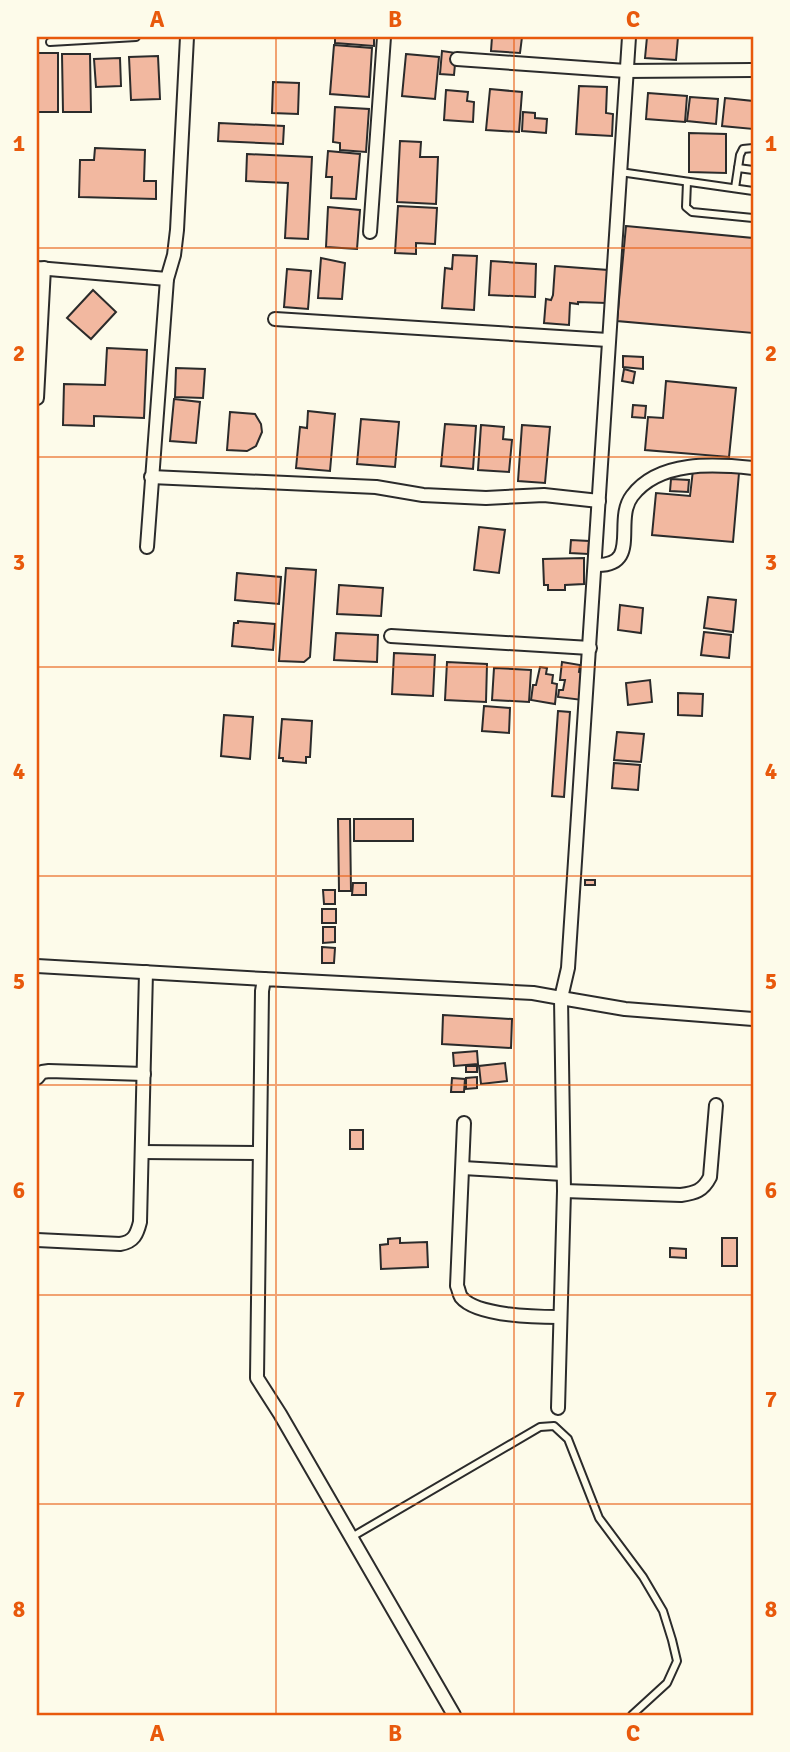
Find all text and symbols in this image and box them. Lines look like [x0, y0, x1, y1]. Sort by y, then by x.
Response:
text: A [150, 5, 165, 34]
text: B [388, 5, 402, 34]
text: C [626, 5, 640, 34]
text: 1 [13, 129, 25, 158]
text: 1 [765, 129, 777, 158]
text: 2 [13, 339, 25, 368]
text: 2 [765, 339, 777, 368]
text: 3 [13, 548, 25, 577]
text: 3 [765, 548, 777, 577]
text: 4 [13, 757, 25, 786]
text: 4 [765, 757, 777, 786]
text: 5 [13, 967, 25, 996]
text: 5 [765, 967, 777, 996]
text: 6 [13, 1176, 25, 1205]
text: 6 [765, 1176, 777, 1205]
text: 7 [13, 1385, 25, 1414]
text: 7 [765, 1385, 777, 1414]
text: 8 [13, 1595, 25, 1624]
text: 8 [765, 1595, 777, 1624]
text: A [150, 1719, 165, 1748]
text: B [388, 1719, 402, 1748]
text: C [626, 1719, 640, 1748]

